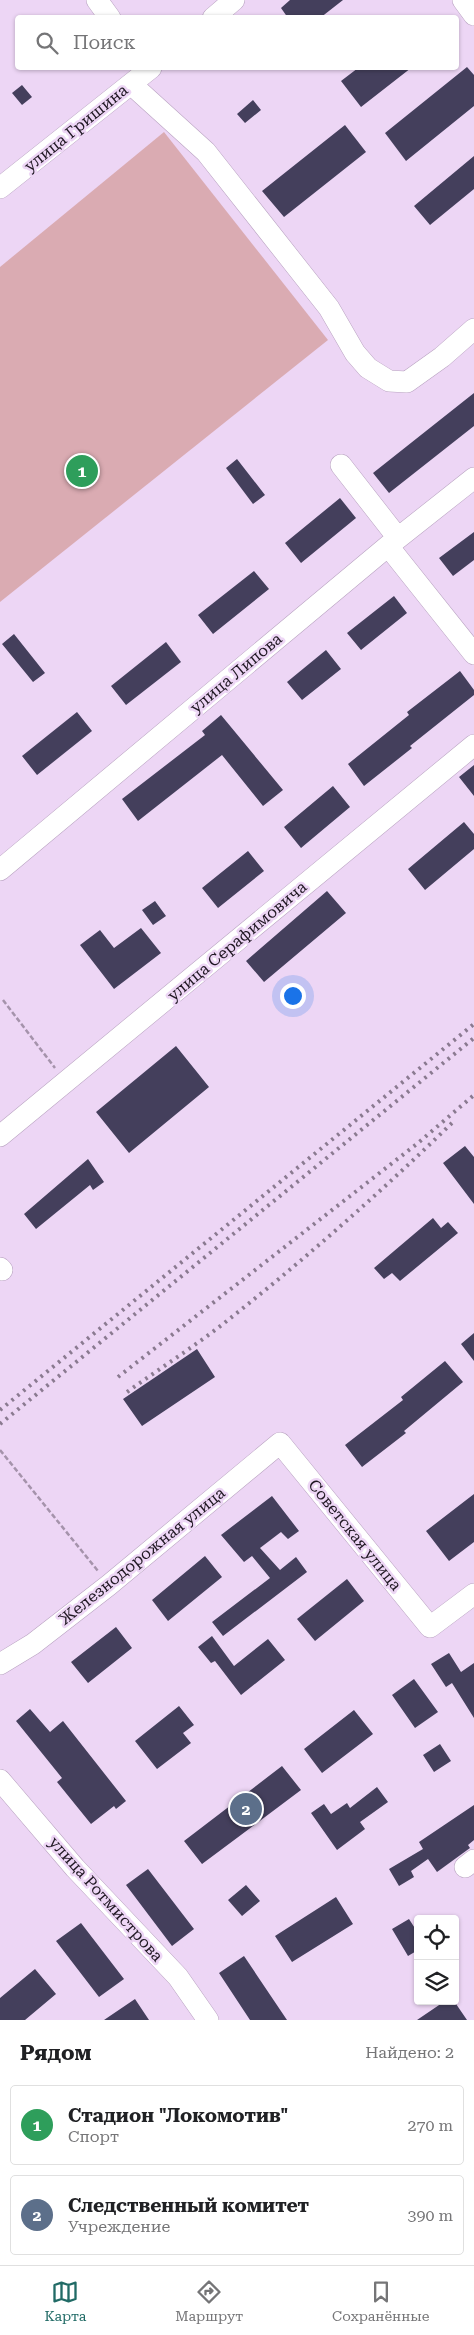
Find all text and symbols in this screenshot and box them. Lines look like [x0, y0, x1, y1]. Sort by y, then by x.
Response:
search box [15, 15, 459, 70]
icon: search [33, 29, 61, 57]
text: Поиск [73, 31, 136, 54]
street label: улица Гришина [20, 80, 132, 176]
pin: 1 [66, 452, 98, 490]
street label: улица Липова [186, 629, 286, 717]
street label: улица Серафимовича [163, 877, 311, 1005]
your location [280, 983, 306, 1009]
street label: Советская улица [304, 1476, 406, 1595]
street label: Железнодорожная улица [55, 1483, 229, 1629]
pin: 2 [230, 1790, 262, 1828]
street label: улица Ротмистрова [45, 1833, 167, 1966]
map controls [414, 1915, 459, 2005]
button: locate [414, 1915, 459, 1960]
button: layers [414, 1960, 459, 2005]
text: Рядом [20, 2041, 92, 2065]
text: Найдено: 2 [365, 2043, 454, 2062]
text: Стадион "Локомотив" [68, 2104, 288, 2127]
text: 1 [33, 2116, 41, 2135]
text: 270 m [407, 2116, 453, 2135]
text: Спорт [68, 2127, 119, 2146]
text: Следственный комитет [68, 2194, 309, 2217]
text: 2 [33, 2206, 41, 2225]
text: 390 m [407, 2206, 453, 2225]
text: Учреждение [68, 2217, 170, 2236]
tab: Карта [44, 2278, 86, 2324]
tab: Маршрут [175, 2278, 243, 2324]
tab: Сохранённые [332, 2278, 430, 2324]

